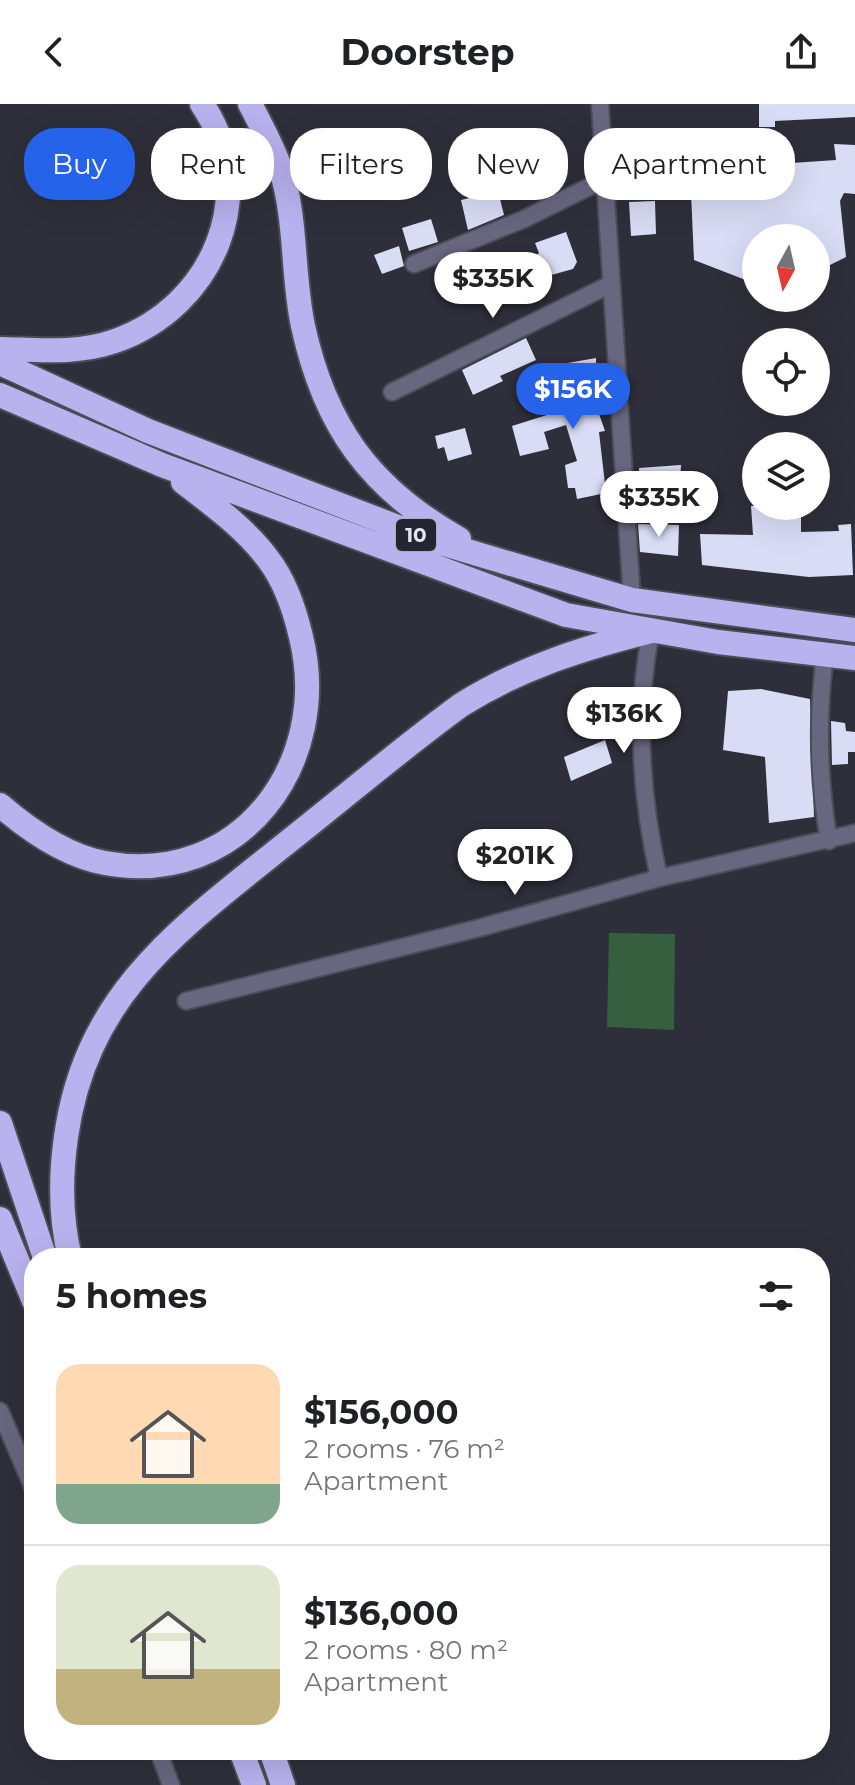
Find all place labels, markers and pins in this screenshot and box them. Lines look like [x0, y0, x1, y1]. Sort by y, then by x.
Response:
pin: $335K [437, 252, 549, 320]
pin: $156K [517, 363, 629, 431]
pin: $335K [603, 471, 715, 539]
pin: $136K [568, 687, 680, 755]
pin: $201K [459, 829, 571, 897]

